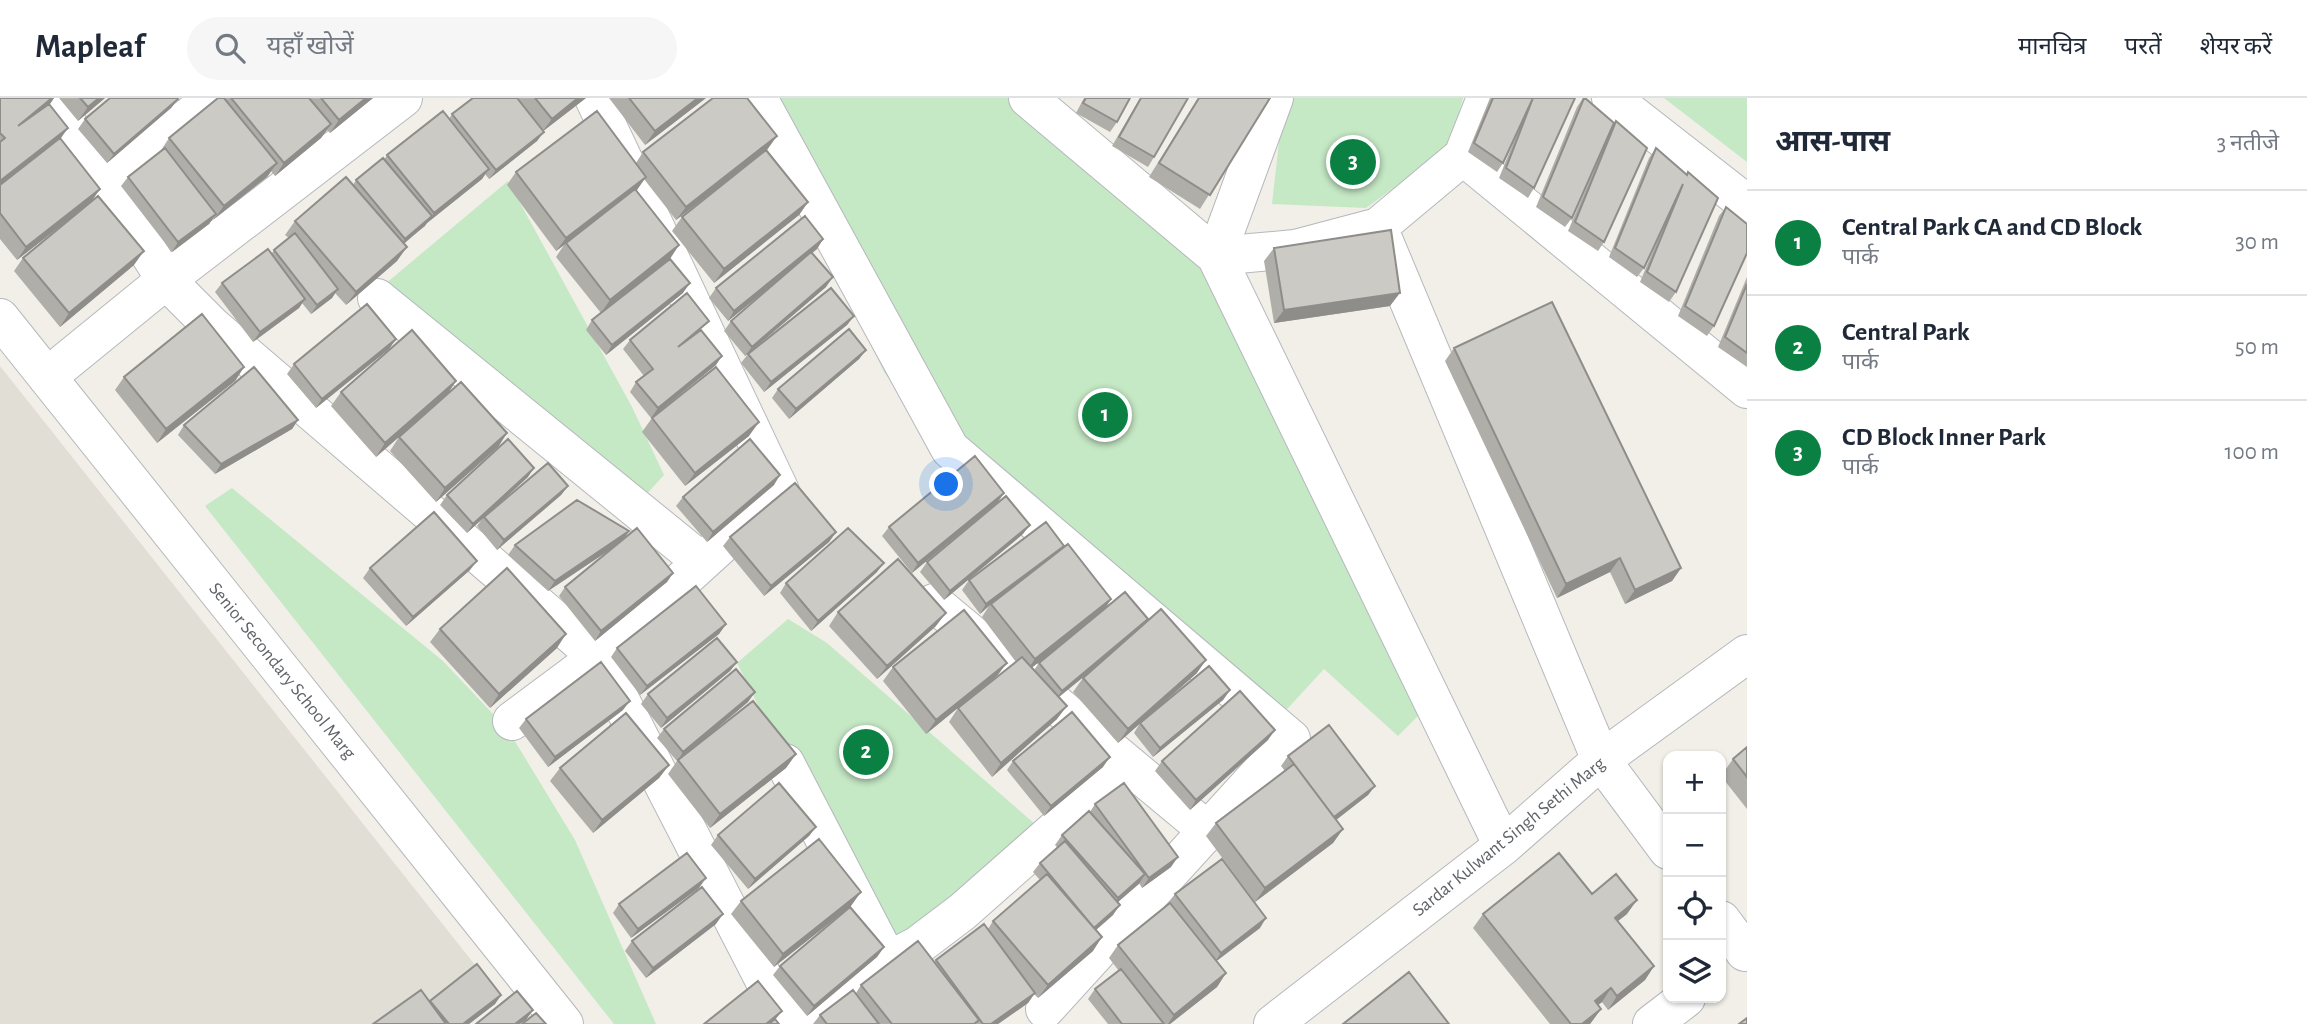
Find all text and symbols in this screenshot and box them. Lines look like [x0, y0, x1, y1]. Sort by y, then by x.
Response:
search box [187, 17, 677, 80]
icon: search [211, 29, 249, 67]
text: Mapleaf [35, 31, 145, 64]
text: यहाँ खोजें [267, 33, 354, 59]
text: मानचित्र [2018, 35, 2087, 59]
text: परतें [2125, 35, 2162, 59]
text: शेयर करें [2200, 35, 2272, 59]
text: आस-पास [1775, 127, 1890, 157]
text: 3 नतीजे [2217, 132, 2279, 155]
pin: 3 [1330, 136, 1376, 188]
text: Central Park CA and CD Block [1842, 214, 2142, 240]
text: 1 [1794, 231, 1802, 254]
text: 30 m [2235, 231, 2279, 254]
text: पार्क [1842, 246, 1879, 269]
text: Central Park [1842, 319, 1970, 345]
text: 2 [1793, 336, 1803, 359]
text: 50 m [2235, 336, 2279, 359]
text: पार्क [1842, 351, 1879, 374]
pin: 1 [1082, 389, 1128, 441]
text: CD Block Inner Park [1842, 424, 2046, 450]
text: 3 [1793, 441, 1803, 464]
text: 100 m [2225, 441, 2279, 464]
text: पार्क [1842, 456, 1879, 479]
your location [929, 467, 963, 501]
street label: Senior Secondary School Marg [205, 579, 359, 763]
pin: 2 [843, 726, 889, 778]
map controls [1663, 751, 1726, 1003]
button: + [1663, 751, 1726, 814]
street label: Sardar Kulwant Singh Sethi Marg [1409, 753, 1609, 920]
button: − [1663, 814, 1726, 877]
button: locate [1663, 877, 1726, 940]
button: layers [1663, 940, 1726, 1003]

